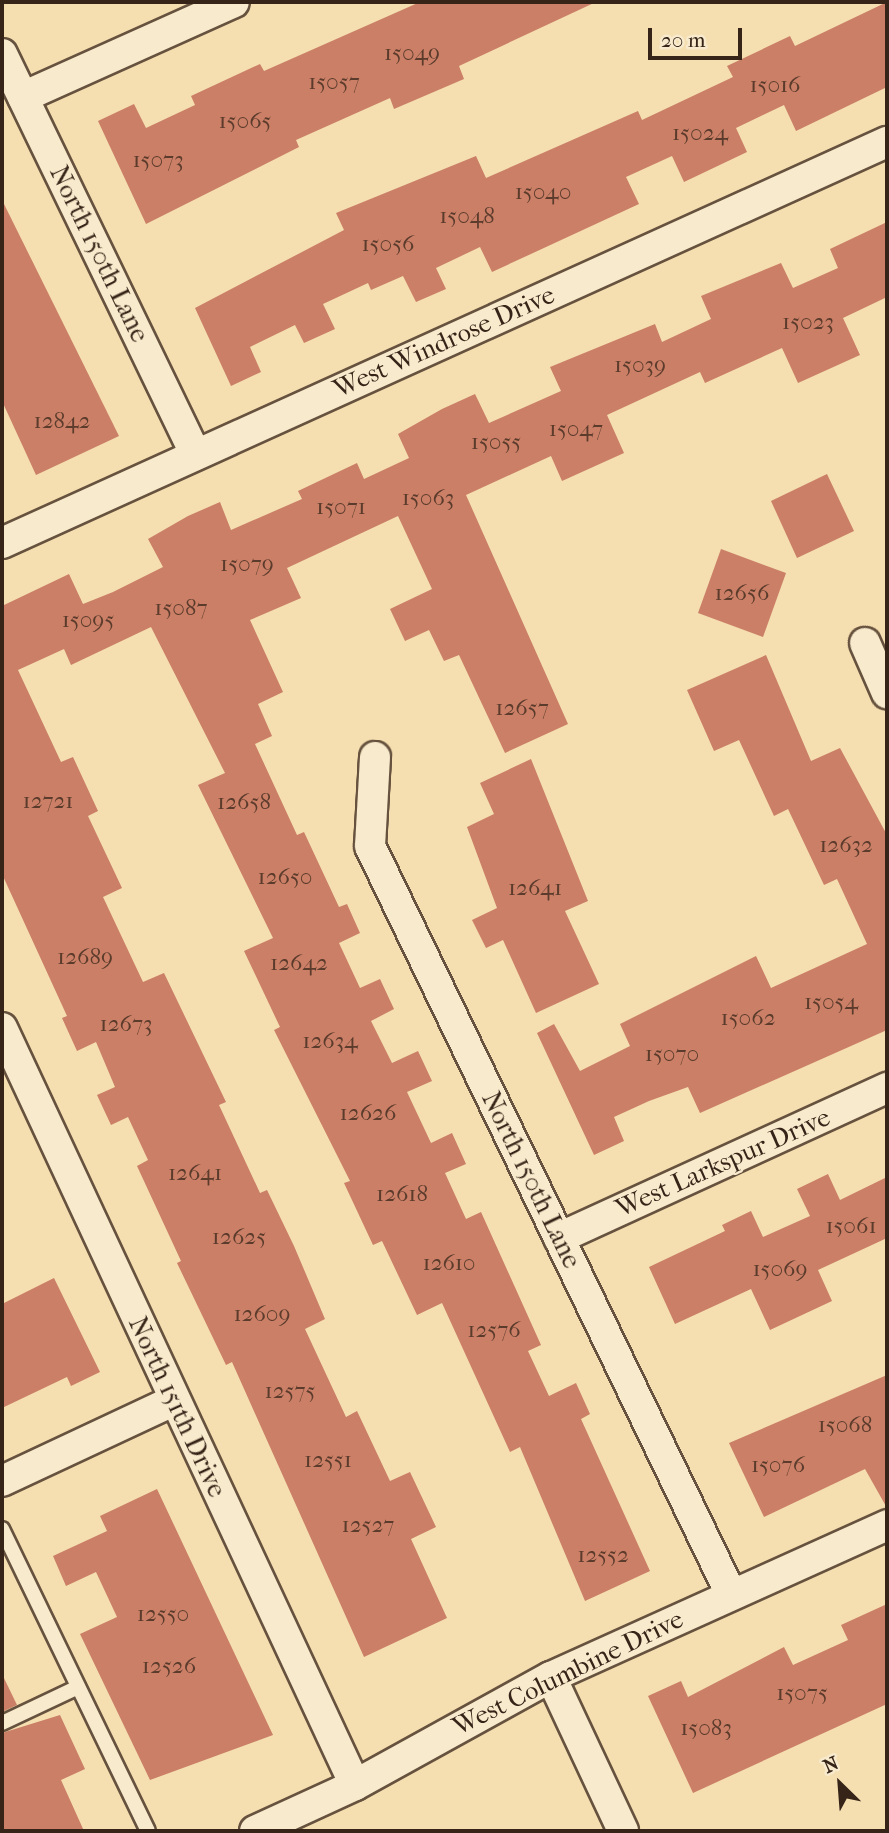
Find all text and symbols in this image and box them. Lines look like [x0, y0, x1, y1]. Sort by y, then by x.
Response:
scale bar [651, 14, 746, 58]
text: 20 m [661, 28, 705, 52]
house number: 15049 [384, 39, 440, 67]
house number: 15057 [308, 68, 360, 96]
house number: 15016 [749, 71, 801, 99]
house number: 15065 [218, 107, 272, 135]
house number: 15024 [672, 119, 728, 147]
house number: 15073 [132, 146, 184, 174]
street label: North 150th Lane [43, 161, 155, 347]
house number: 15040 [515, 178, 571, 206]
house number: 15048 [439, 202, 495, 230]
house number: 15056 [361, 230, 415, 258]
street label: West Windrose Drive [329, 279, 559, 405]
house number: 15023 [782, 308, 834, 336]
house number: 15039 [614, 351, 666, 379]
house number: 12842 [34, 407, 90, 435]
house number: 15047 [549, 415, 603, 443]
house number: 15055 [471, 428, 521, 456]
house number: 15063 [402, 484, 454, 512]
house number: 15071 [316, 493, 366, 521]
house number: 15079 [220, 550, 274, 578]
house number: 12656 [715, 579, 769, 607]
house number: 15087 [154, 594, 208, 622]
house number: 15095 [62, 606, 114, 634]
house number: 12657 [495, 694, 549, 722]
house number: 12721 [22, 787, 74, 815]
house number: 12658 [217, 788, 271, 816]
house number: 12632 [819, 831, 873, 859]
house number: 12650 [257, 863, 313, 891]
house number: 12641 [508, 874, 562, 902]
house number: 12689 [57, 943, 113, 971]
house number: 12642 [270, 949, 328, 977]
house number: 15054 [804, 988, 858, 1016]
house number: 15062 [721, 1004, 775, 1032]
house number: 12673 [100, 1010, 152, 1038]
house number: 12634 [302, 1027, 358, 1055]
house number: 15070 [645, 1040, 699, 1068]
street label: North 150th Lane [475, 1087, 587, 1273]
house number: 12626 [340, 1099, 396, 1127]
street label: West Larkspur Drive [611, 1102, 835, 1224]
house number: 12641 [168, 1159, 222, 1187]
house number: 12618 [376, 1180, 428, 1208]
house number: 15061 [825, 1212, 877, 1240]
house number: 12625 [212, 1223, 266, 1251]
house number: 12610 [422, 1249, 476, 1277]
house number: 15069 [752, 1255, 808, 1283]
house number: 12609 [233, 1300, 291, 1328]
street label: North 151th Drive [122, 1312, 232, 1502]
house number: 12576 [467, 1316, 521, 1344]
house number: 12575 [264, 1377, 316, 1405]
house number: 15068 [818, 1411, 872, 1439]
house number: 12551 [304, 1446, 352, 1474]
house number: 15076 [751, 1451, 805, 1479]
house number: 12527 [342, 1511, 394, 1539]
house number: 12552 [577, 1541, 629, 1569]
house number: 12550 [137, 1600, 189, 1628]
street label: West Columbine Drive [448, 1604, 688, 1742]
house number: 12526 [142, 1652, 196, 1680]
house number: 15075 [776, 1679, 828, 1707]
house number: 15083 [680, 1714, 732, 1742]
north arrow [805, 1749, 875, 1819]
text: N [820, 1752, 842, 1778]

